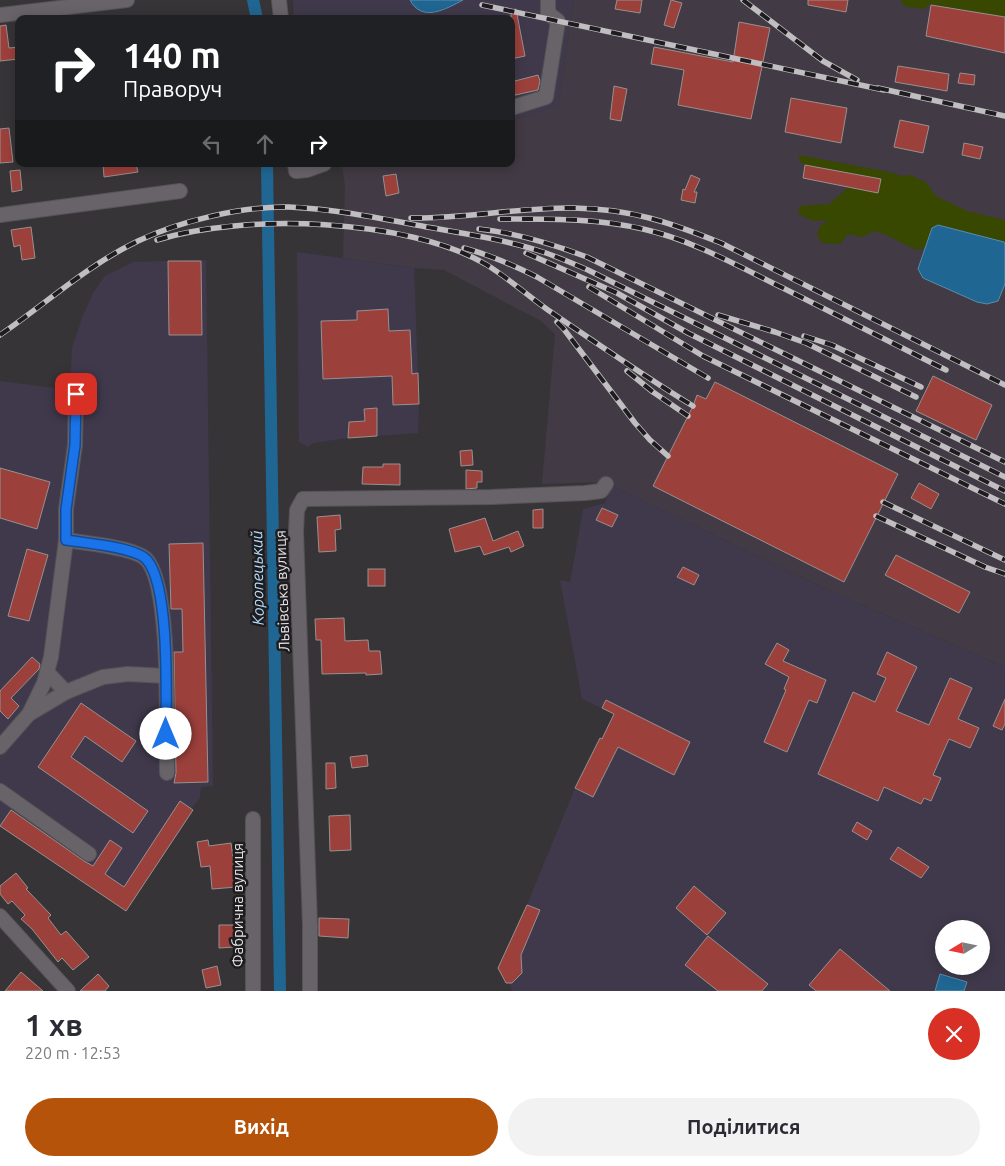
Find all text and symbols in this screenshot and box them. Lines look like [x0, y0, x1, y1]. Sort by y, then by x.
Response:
icon: right [40, 35, 105, 100]
text: 140 m [123, 35, 221, 75]
text: Праворуч [123, 76, 222, 101]
icon: left [198, 130, 226, 158]
icon: ahead [251, 130, 279, 158]
icon: right [304, 130, 332, 158]
pin [55, 373, 97, 415]
icon: arrive [62, 380, 90, 408]
water label: Коропецький [247, 530, 267, 626]
street label: Львівська вулиця [271, 530, 293, 652]
position arrow [139, 707, 191, 759]
street label: Фабрична вулиця [229, 843, 246, 967]
north arrow [935, 920, 990, 975]
map controls [935, 920, 990, 975]
text: 1 хв [25, 1008, 83, 1042]
button: close [928, 1008, 980, 1060]
text: 220 m · 12:53 [25, 1044, 121, 1062]
button: Вихід [25, 1098, 498, 1156]
button: Поділитися [508, 1098, 980, 1156]

